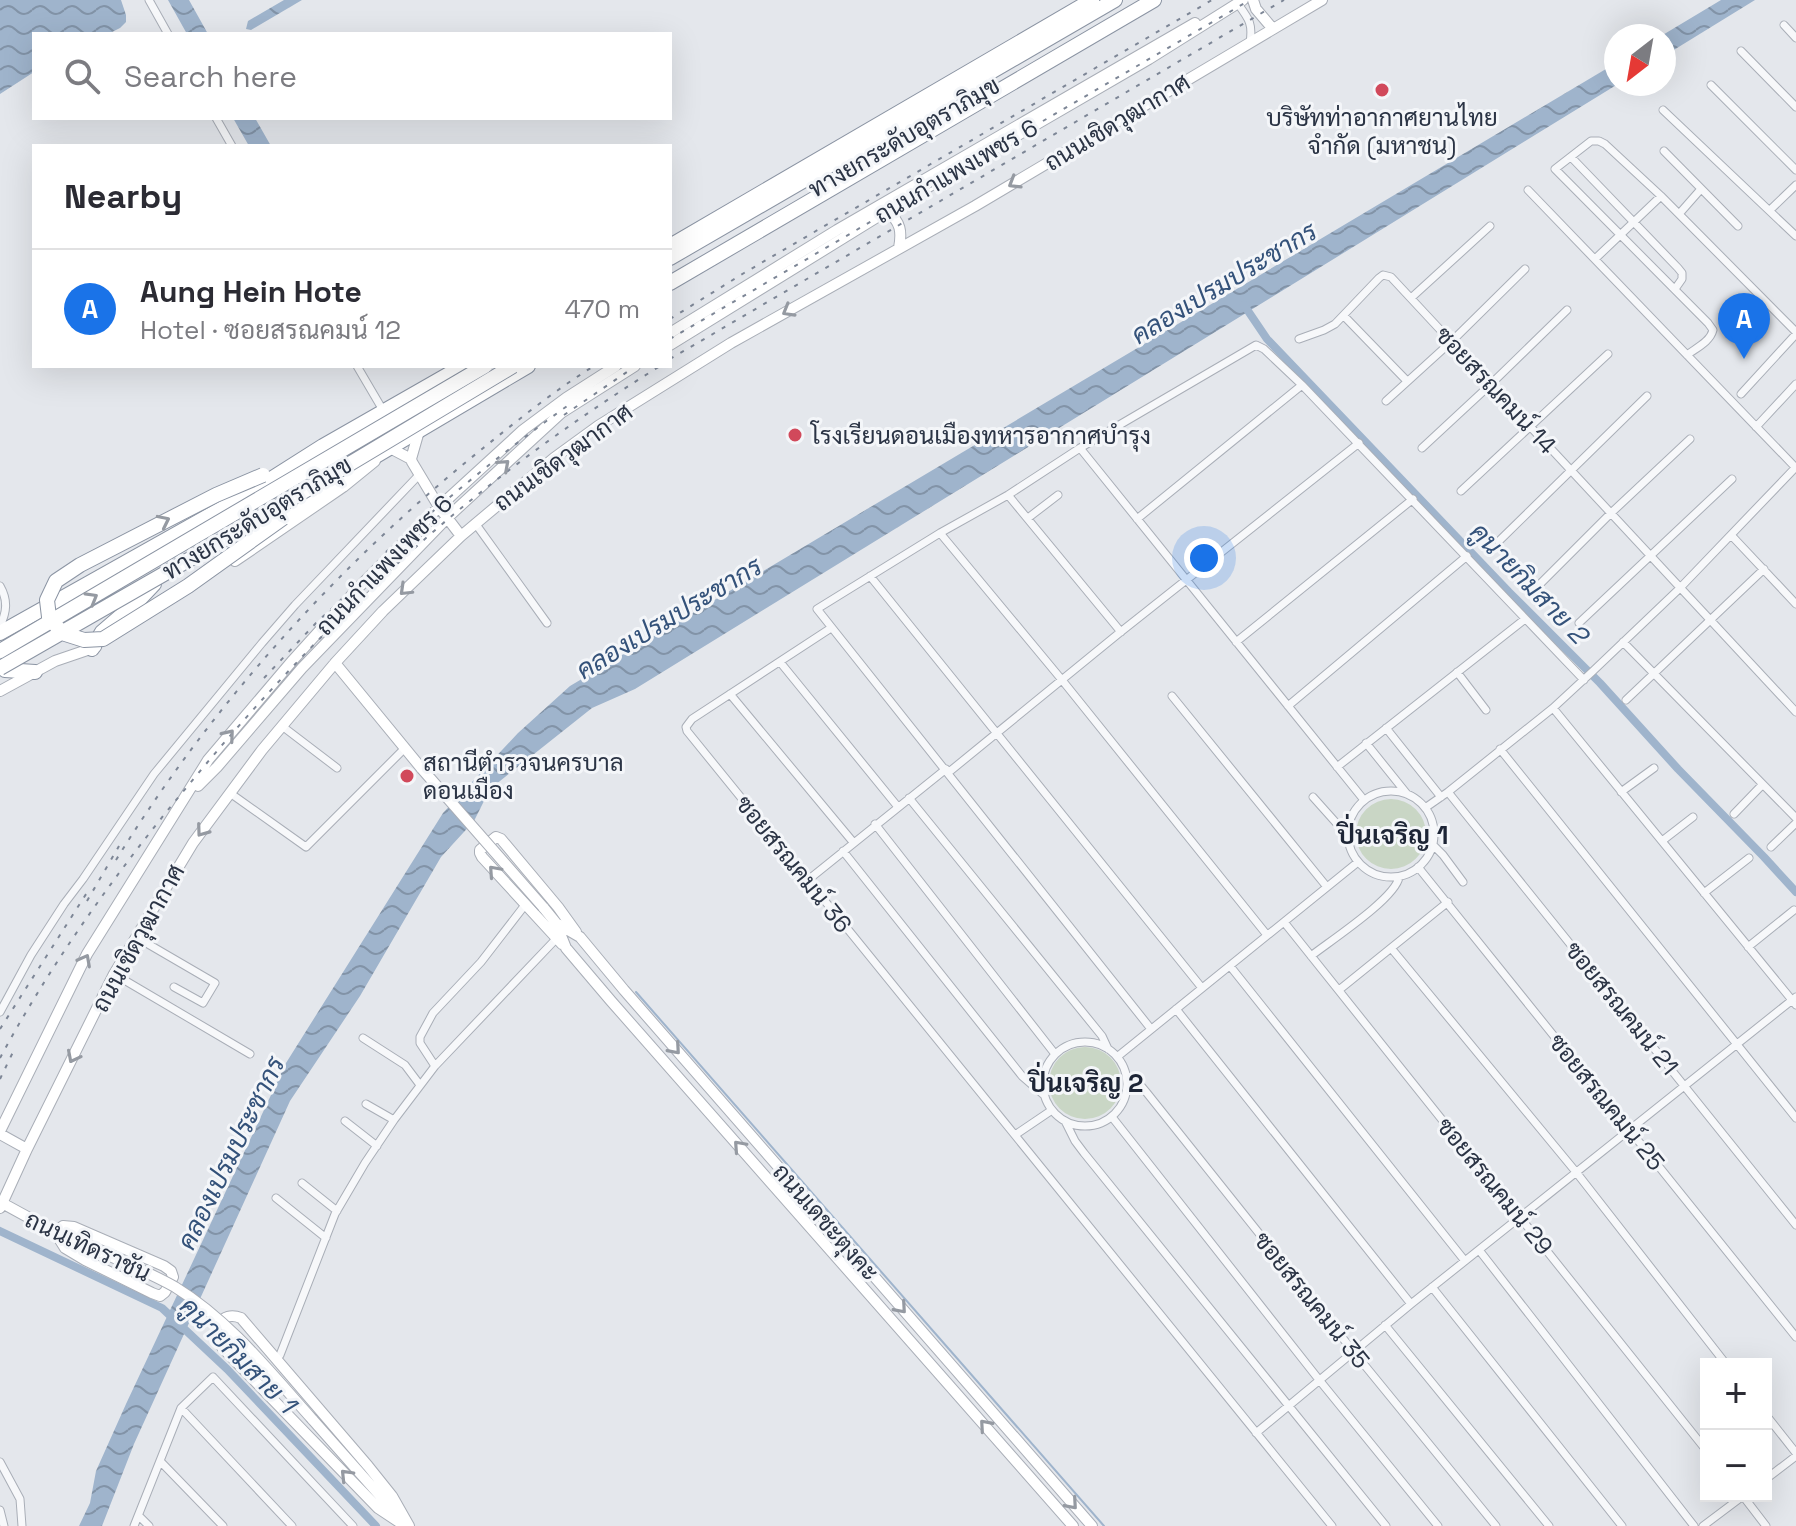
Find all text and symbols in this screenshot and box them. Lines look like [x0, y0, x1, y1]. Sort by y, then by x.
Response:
north arrow [1604, 24, 1676, 96]
search box [32, 32, 672, 120]
icon: search [60, 54, 104, 98]
text: Search here [124, 57, 297, 96]
street label: ถนนเชิดวุฒากาศ [1039, 66, 1196, 179]
street label: ทางยกระดับอุตราภิมุข [803, 70, 1006, 205]
marker: บริษัทท่าอากาศยานไทย จำกัด (มหาชน) [1373, 81, 1391, 99]
place label: บริษัทท่าอากาศยานไทย จำกัด (มหาชน) [1266, 102, 1498, 161]
street label: ถนนกำแพงเพชร 6 [869, 112, 1043, 230]
one-way arrow [1008, 173, 1023, 189]
text: Nearby [64, 175, 182, 218]
water label: คลองเปรมประชากร [1125, 213, 1324, 352]
text: Aung Hein Hote [140, 272, 362, 311]
text: A [82, 292, 98, 326]
text: 470 m [564, 292, 640, 326]
pin: A [1718, 293, 1770, 359]
one-way arrow [783, 301, 797, 317]
text: Hotel · ซอยสรณคมน์ 12 [140, 313, 401, 347]
street label: ซอยสรณคมน์ 14 [1429, 320, 1563, 460]
street label: ถนนเชิดวุฒากาศ [487, 396, 639, 519]
place label: โรงเรียนดอนเมืองทหารอากาศบำรุง [809, 420, 1151, 452]
marker: โรงเรียนดอนเมืองทหารอากาศบำรุง [786, 426, 804, 444]
street label: ทางยกระดับอุตราภิมุข [157, 449, 358, 588]
one-way arrow [495, 460, 510, 474]
street label: ถนนกำแพงเพชร 6 [309, 488, 459, 642]
one-way arrow [155, 515, 170, 530]
water label: คูนายกิมสาย 2 [1462, 515, 1598, 654]
your location [1184, 538, 1224, 578]
water label: คลองเปรมประชากร [570, 548, 769, 687]
one-way arrow [400, 581, 414, 595]
one-way arrow [83, 592, 98, 608]
one-way arrow [219, 730, 234, 744]
place label: สถานีตำรวจนครบาล ดอนเมือง [423, 747, 624, 806]
marker: สถานีตำรวจนครบาล ดอนเมือง [398, 767, 416, 785]
street label: ซอยสรณคมน์ 36 [729, 789, 859, 939]
district label: ปิ่นเจริญ 1 [1336, 813, 1449, 852]
one-way arrow [197, 823, 211, 837]
street label: ถนนเชิดวุฒากาศ [85, 859, 192, 1018]
one-way arrow [490, 865, 504, 880]
street label: ซอยสรณคมน์ 21 [1559, 935, 1685, 1081]
one-way arrow [75, 954, 90, 969]
street label: ซอยสรณคมน์ 25 [1542, 1027, 1672, 1177]
one-way arrow [665, 1039, 680, 1054]
one-way arrow [68, 1049, 83, 1064]
water label: คลองเปรมประชากร [169, 1050, 293, 1255]
district label: ปิ่นเจริญ 2 [1027, 1061, 1143, 1100]
street label: ซอยสรณคมน์ 29 [1430, 1111, 1560, 1261]
one-way arrow [734, 1141, 749, 1156]
street label: ถนนเดชะตุงคะ [766, 1157, 886, 1288]
street label: ถนนเทิดราชัน [20, 1203, 156, 1289]
street label: ซอยสรณคมน์ 35 [1247, 1225, 1377, 1375]
water label: คูนายกิมสาย 1 [172, 1290, 306, 1423]
one-way arrow [891, 1298, 906, 1313]
map controls [1700, 1358, 1772, 1502]
button: + [1700, 1358, 1772, 1430]
one-way arrow [980, 1420, 995, 1435]
button: − [1700, 1430, 1772, 1502]
one-way arrow [341, 1470, 356, 1484]
one-way arrow [1062, 1494, 1077, 1509]

